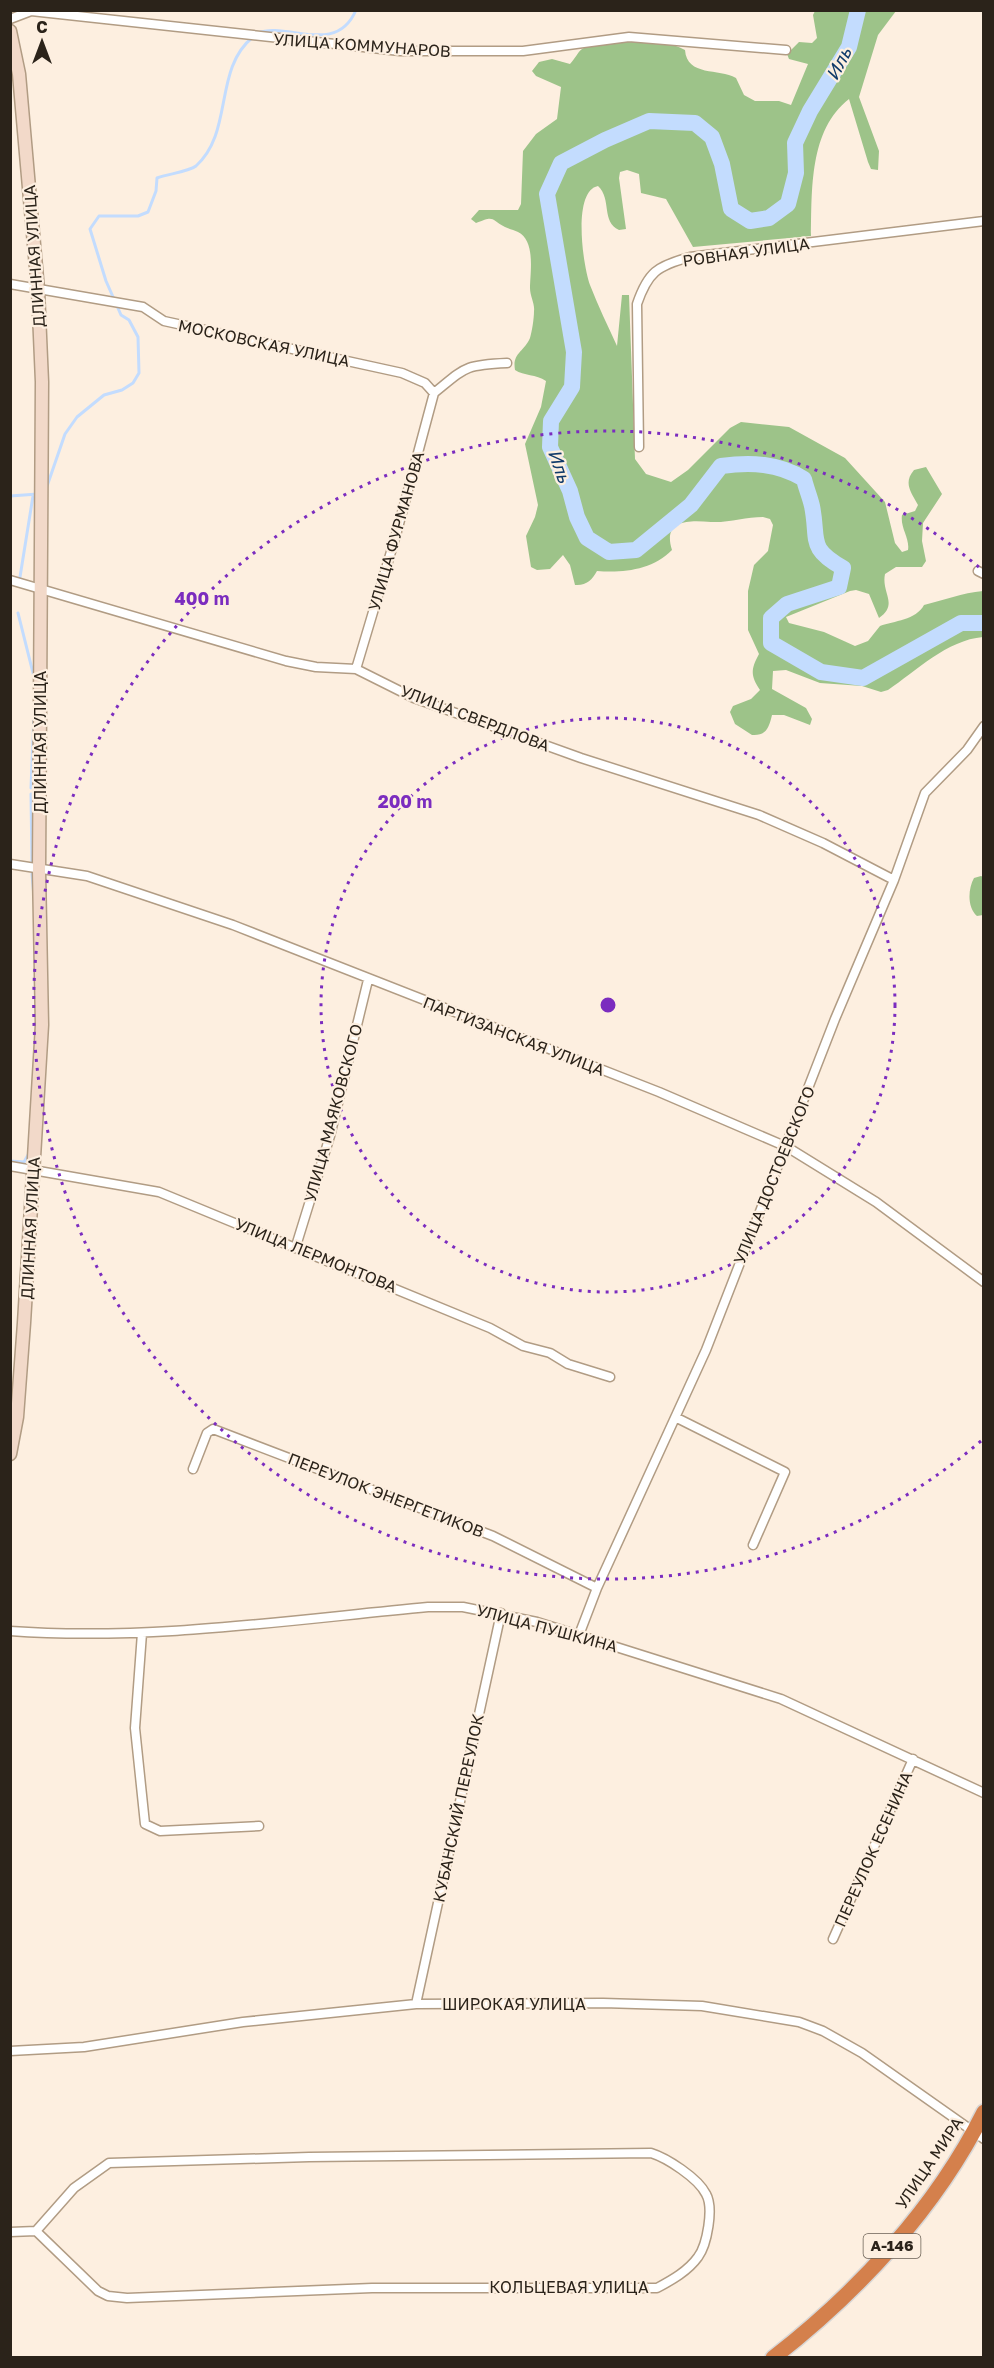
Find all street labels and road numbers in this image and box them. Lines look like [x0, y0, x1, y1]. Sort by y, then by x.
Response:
street label: УЛИЦА КОММУНАРОВ [273, 29, 451, 61]
street label: ДЛИННАЯ УЛИЦА [19, 184, 49, 328]
street label: РОВНАЯ УЛИЦА [681, 233, 811, 271]
street label: МОСКОВСКАЯ УЛИЦА [177, 315, 352, 371]
street label: УЛИЦА ФУРМАНОВА [364, 449, 428, 613]
street label: ДЛИННАЯ УЛИЦА [30, 670, 50, 813]
street label: УЛИЦА СВЕРДЛОВА [398, 680, 553, 756]
street label: ПАРТИЗАНСКАЯ УЛИЦА [420, 992, 608, 1080]
street label: УЛИЦА МАЯКОВСКОГО [300, 1022, 366, 1204]
street label: УЛИЦА ДОСТОЕВСКОГО [729, 1083, 819, 1267]
street label: ДЛИННАЯ УЛИЦА [16, 1156, 44, 1300]
street label: УЛИЦА ЛЕРМОНТОВА [232, 1213, 400, 1297]
street label: ПЕРЕУЛОК ЭНЕРГЕТИКОВ [285, 1448, 487, 1542]
street label: УЛИЦА ПУШКИНА [474, 1600, 620, 1657]
street label: КУБАНСКИЙ ПЕРЕУЛОК [428, 1712, 488, 1904]
street label: ПЕРЕУЛОК ЕСЕНИНА [830, 1768, 916, 1930]
street label: ШИРОКАЯ УЛИЦА [442, 1994, 586, 2014]
street label: УЛИЦА МИРА [891, 2113, 967, 2213]
road number: А-146 [864, 2234, 920, 2258]
street label: КОЛЬЦЕВАЯ УЛИЦА [489, 2277, 649, 2297]

